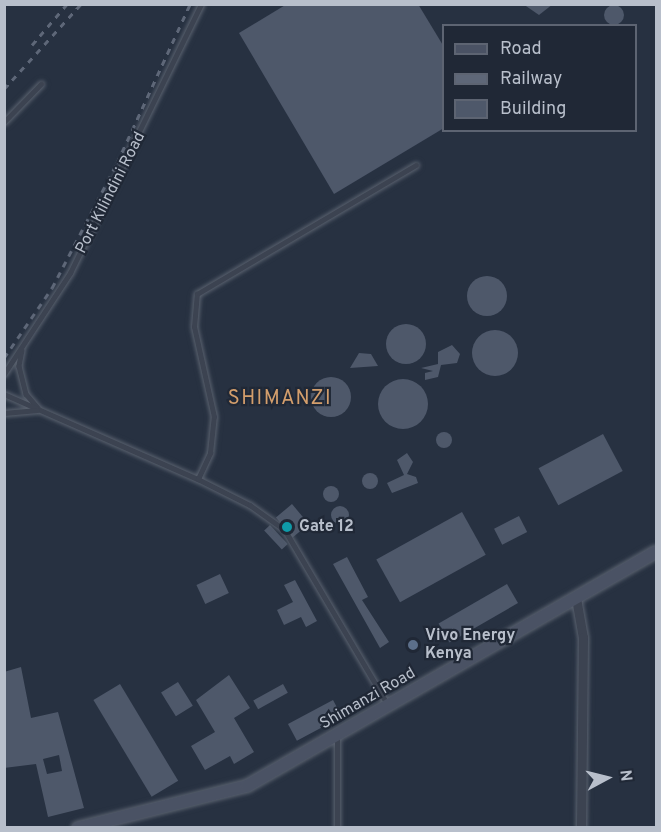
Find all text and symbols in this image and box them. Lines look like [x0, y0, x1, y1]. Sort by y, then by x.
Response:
legend [442, 24, 637, 132]
text: Road [500, 38, 542, 61]
text: Railway [500, 68, 562, 91]
text: Building [500, 98, 566, 121]
street label: Port Kilindini Road [72, 129, 150, 257]
district label: SHIMANZI [228, 387, 332, 411]
place label: Gate 12 [299, 517, 354, 537]
marker: Gate 12 [280, 520, 294, 534]
place label: Vivo Energy Kenya [425, 626, 515, 664]
marker: Vivo Energy Kenya [406, 638, 420, 652]
street label: Shimanzi Road [317, 664, 419, 734]
north arrow [577, 748, 637, 808]
text: N [614, 769, 635, 783]

